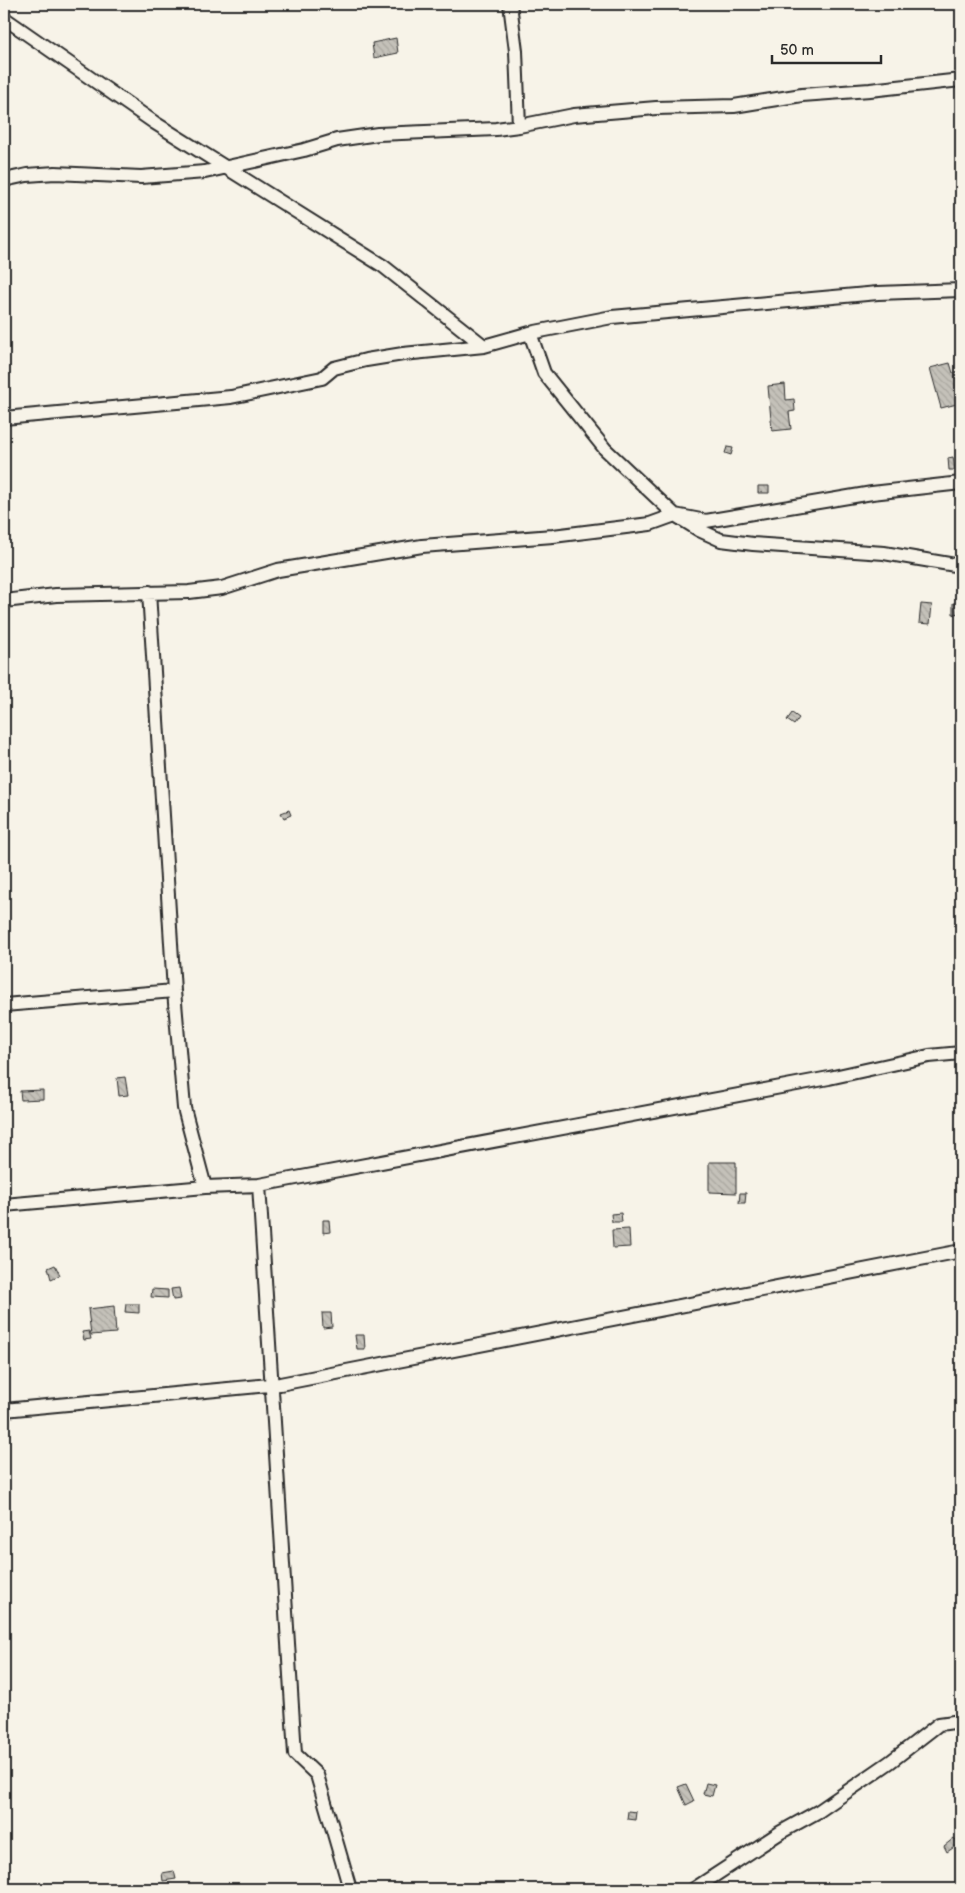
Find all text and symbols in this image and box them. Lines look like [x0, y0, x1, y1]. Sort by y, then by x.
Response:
scale bar [772, 32, 881, 64]
text: 50 m [780, 41, 814, 60]

